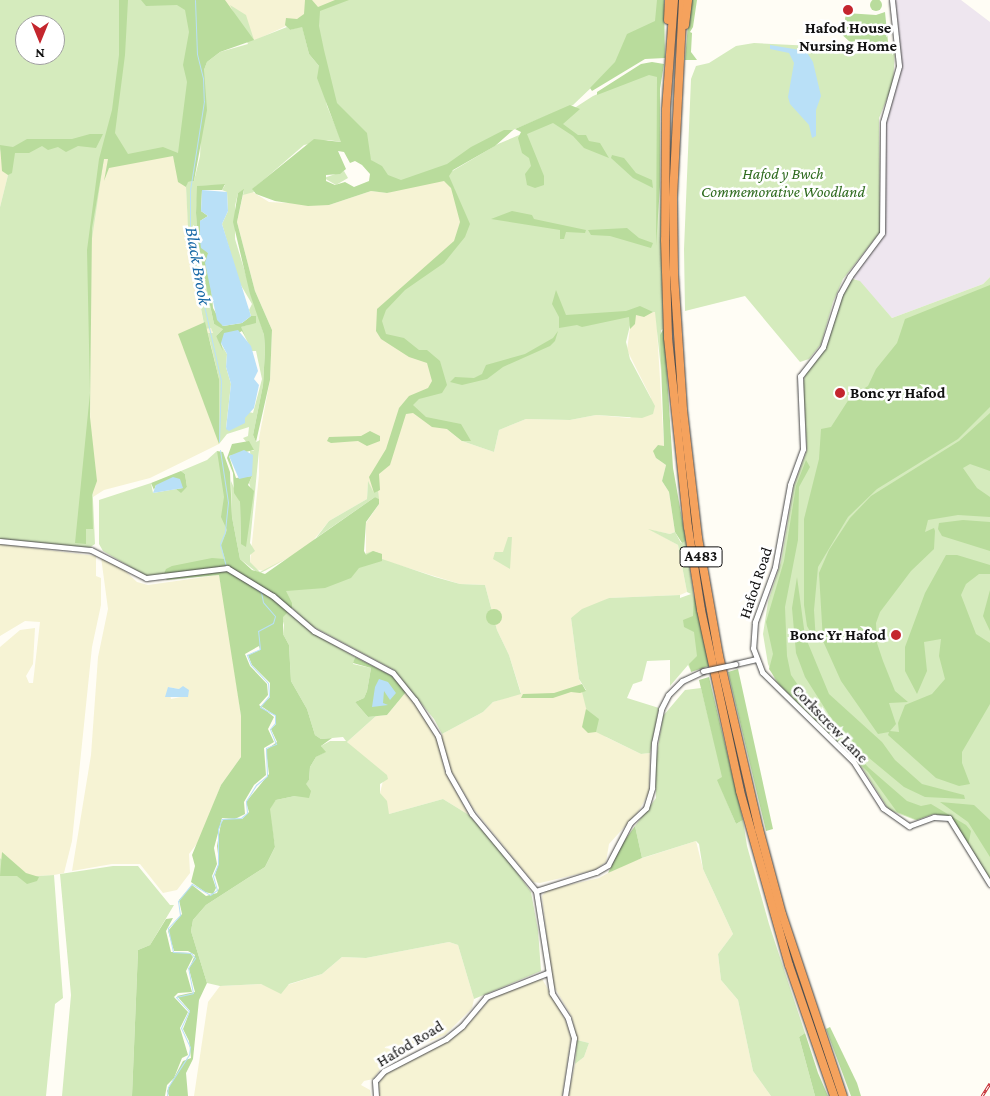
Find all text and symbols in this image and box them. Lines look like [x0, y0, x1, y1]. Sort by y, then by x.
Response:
marker: Hafod House Nursing Home [842, 4, 854, 16]
north arrow [15, 15, 65, 65]
place label: Hafod House Nursing Home [799, 18, 897, 56]
text: N [35, 46, 45, 62]
park label: Hafod y Bwch Commemorative Woodland [701, 164, 865, 202]
water label: Black Brook [180, 225, 216, 307]
place label: Bonc yr Hafod [850, 383, 945, 403]
marker: Bonc yr Hafod [834, 387, 846, 399]
road number: A483 [678, 544, 724, 570]
street label: Hafod Road [735, 545, 777, 621]
place label: Bonc Yr Hafod [790, 625, 886, 645]
marker: Bonc Yr Hafod [890, 629, 902, 641]
street label: Corkscrew Lane [788, 681, 872, 767]
street label: Hafod Road [373, 1017, 447, 1071]

